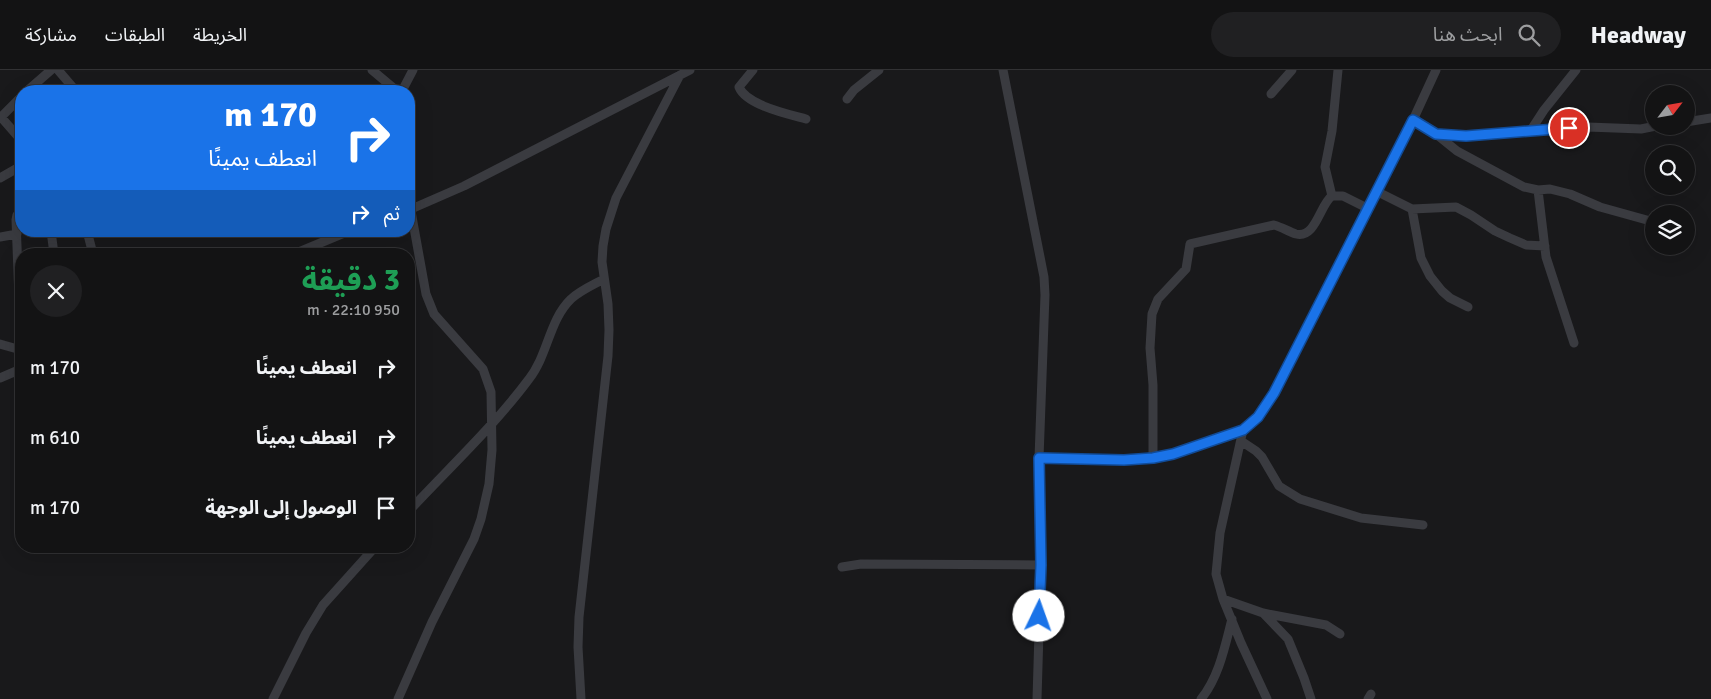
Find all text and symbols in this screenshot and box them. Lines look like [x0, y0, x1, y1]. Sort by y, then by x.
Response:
search box [1211, 12, 1561, 57]
text: Headway [1591, 20, 1686, 50]
icon: search [1515, 21, 1543, 49]
text: ابحث هنا [1433, 23, 1503, 47]
text: مشاركة [25, 24, 77, 46]
text: الطبقات [105, 24, 165, 46]
text: الخريطة [193, 24, 247, 46]
north arrow [1645, 85, 1695, 135]
map controls [1645, 85, 1695, 255]
text: 170 m [224, 93, 317, 136]
icon: right [335, 105, 400, 170]
pin [1548, 107, 1590, 149]
icon: arrive [1555, 114, 1583, 142]
text: انعطف يمينًا [208, 145, 317, 172]
button: search [1645, 145, 1695, 195]
icon: right [346, 200, 374, 228]
text: ثم [384, 202, 400, 226]
button: layers [1645, 205, 1695, 255]
text: 3 دقيقة [302, 262, 400, 299]
button: close [30, 265, 82, 317]
text: 950 m · 22:10 [307, 300, 400, 320]
icon: right [372, 354, 400, 382]
text: 170 m [30, 356, 80, 380]
text: انعطف يمينًا [256, 356, 357, 380]
icon: right [372, 424, 400, 452]
text: 610 m [30, 426, 80, 450]
text: انعطف يمينًا [256, 426, 357, 450]
icon: arrive [372, 494, 400, 522]
text: 170 m [30, 496, 80, 520]
text: الوصول إلى الوجهة [205, 496, 357, 520]
position arrow [1012, 589, 1064, 641]

